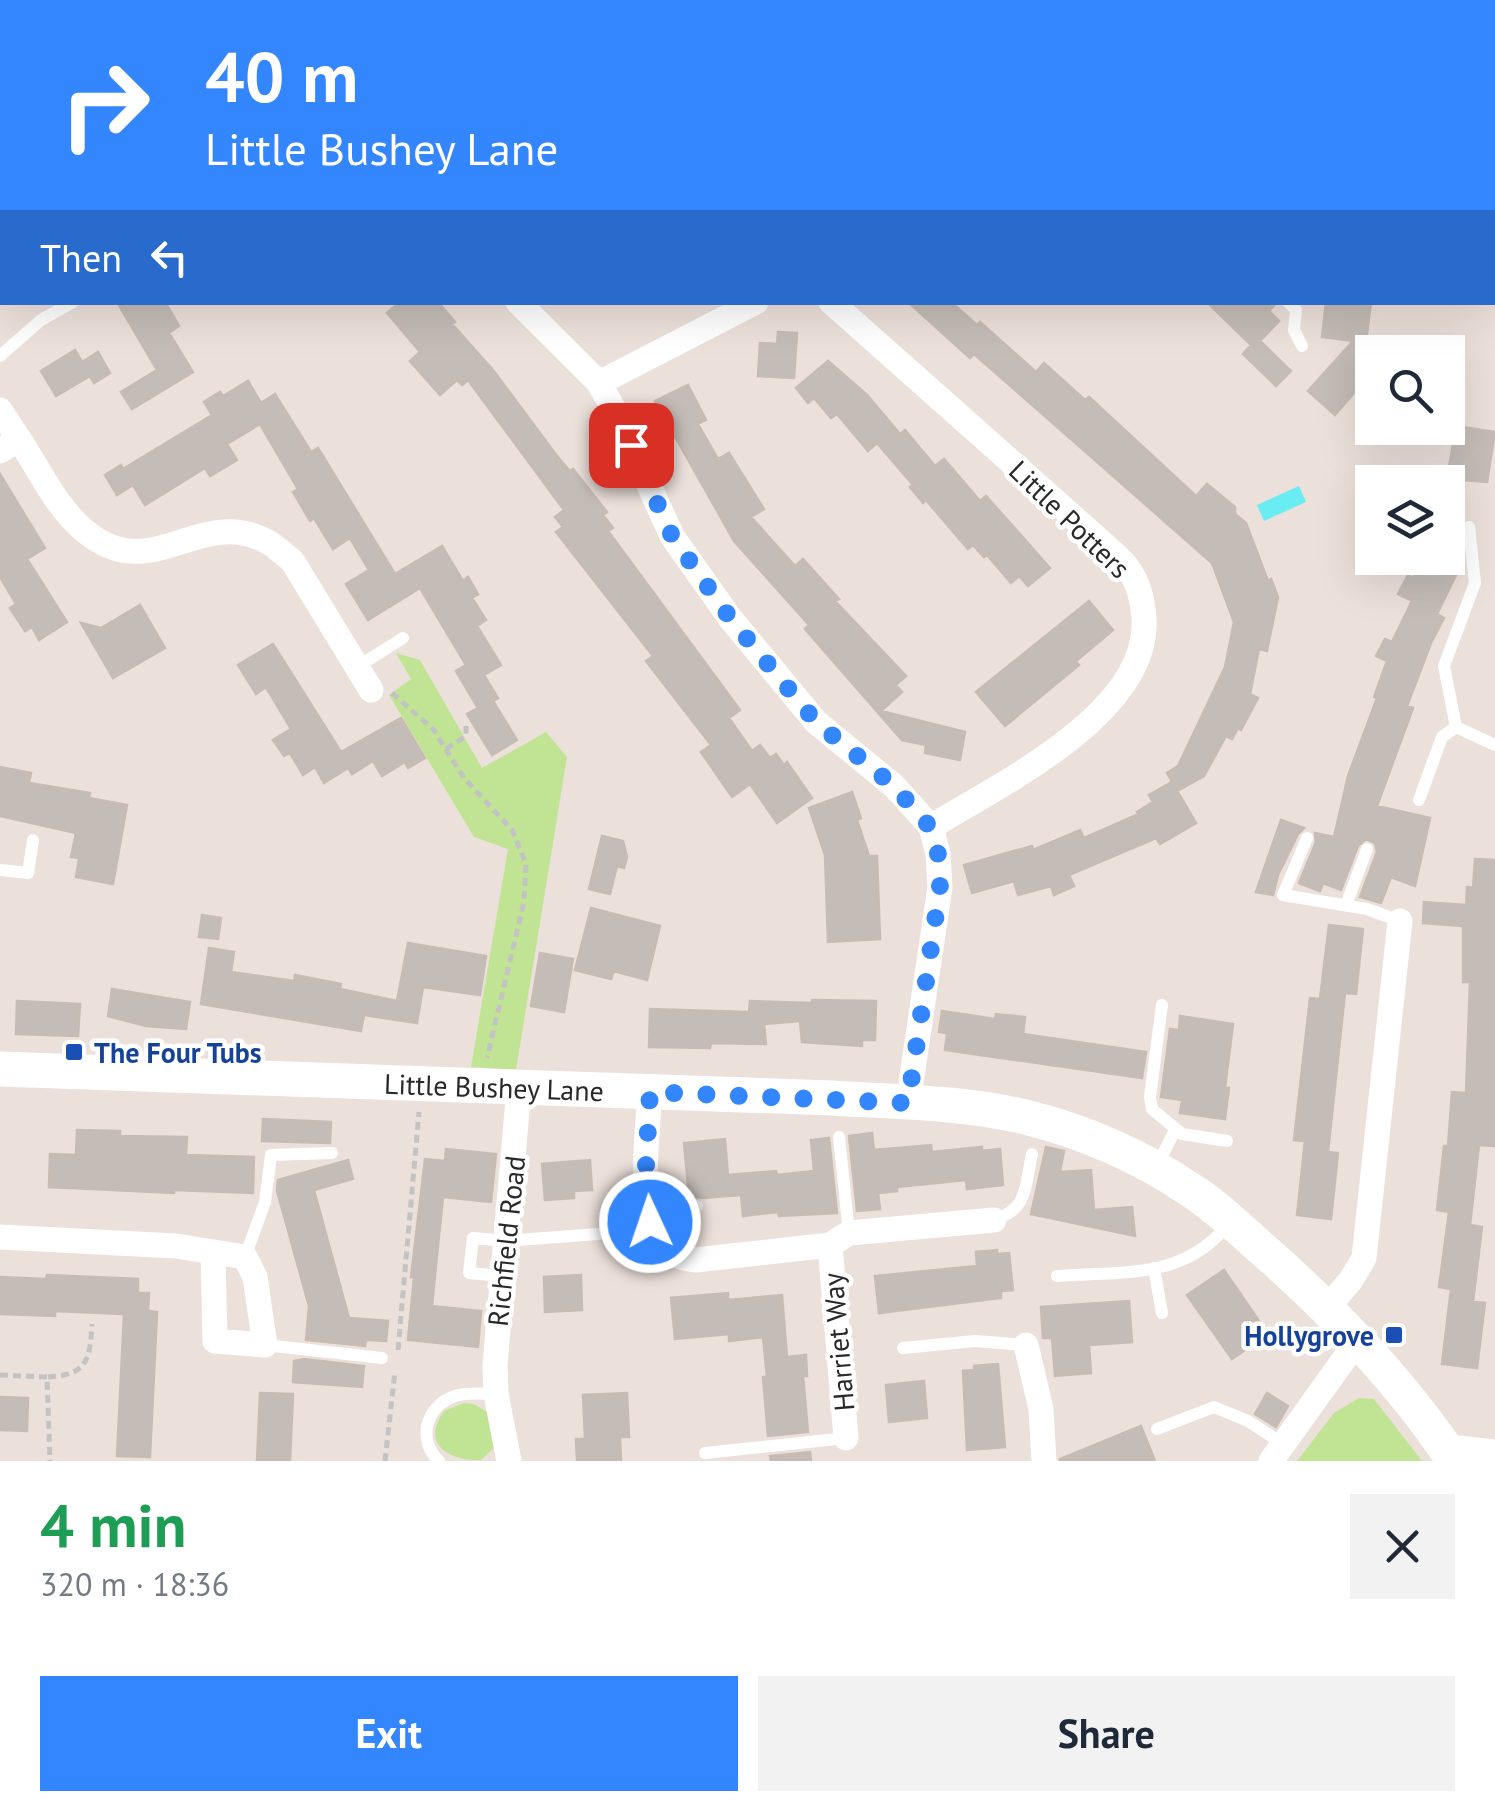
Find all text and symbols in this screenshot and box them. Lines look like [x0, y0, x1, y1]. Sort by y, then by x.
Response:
text: 40 m [205, 31, 358, 121]
icon: right [40, 40, 170, 170]
text: Little Bushey Lane [205, 119, 558, 177]
icon: left [142, 230, 197, 285]
text: Then [40, 233, 122, 282]
map controls [1355, 335, 1465, 575]
button: search [1355, 335, 1465, 445]
pin [589, 403, 674, 488]
icon: arrive [604, 418, 659, 473]
street label: Little Potters [1002, 452, 1138, 586]
button: layers [1355, 465, 1465, 575]
place label: The Four Tubs [94, 1034, 262, 1071]
marker: The Four Tubs [63, 1041, 85, 1063]
street label: Little Bushey Lane [383, 1065, 605, 1109]
street label: Richfield Road [479, 1154, 533, 1328]
position arrow [598, 1170, 702, 1274]
street label: Harriet Way [814, 1271, 862, 1413]
place label: Hollygrove [1244, 1317, 1374, 1354]
marker: Hollygrove [1383, 1324, 1405, 1346]
text: 4 min [40, 1486, 186, 1564]
button: close [1350, 1494, 1455, 1599]
text: 320 m · 18:36 [40, 1563, 229, 1605]
button: Exit [40, 1676, 738, 1791]
button: Share [758, 1676, 1455, 1791]

